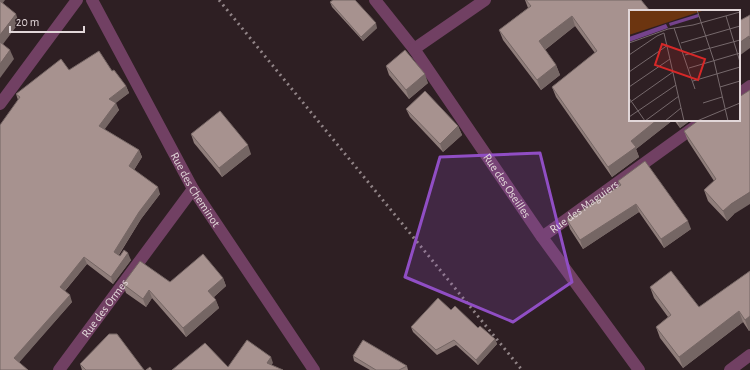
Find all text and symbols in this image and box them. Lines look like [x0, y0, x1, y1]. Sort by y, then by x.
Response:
scale bar [10, 8, 84, 34]
inset map [629, 10, 740, 121]
text: 20 m [16, 16, 39, 28]
street label: Rue des Cheminot [169, 150, 223, 229]
street label: Rue des Oseilles [481, 151, 533, 220]
street label: Rue des Maguiers [547, 178, 621, 235]
street label: Rue des Ormes [79, 277, 130, 340]

